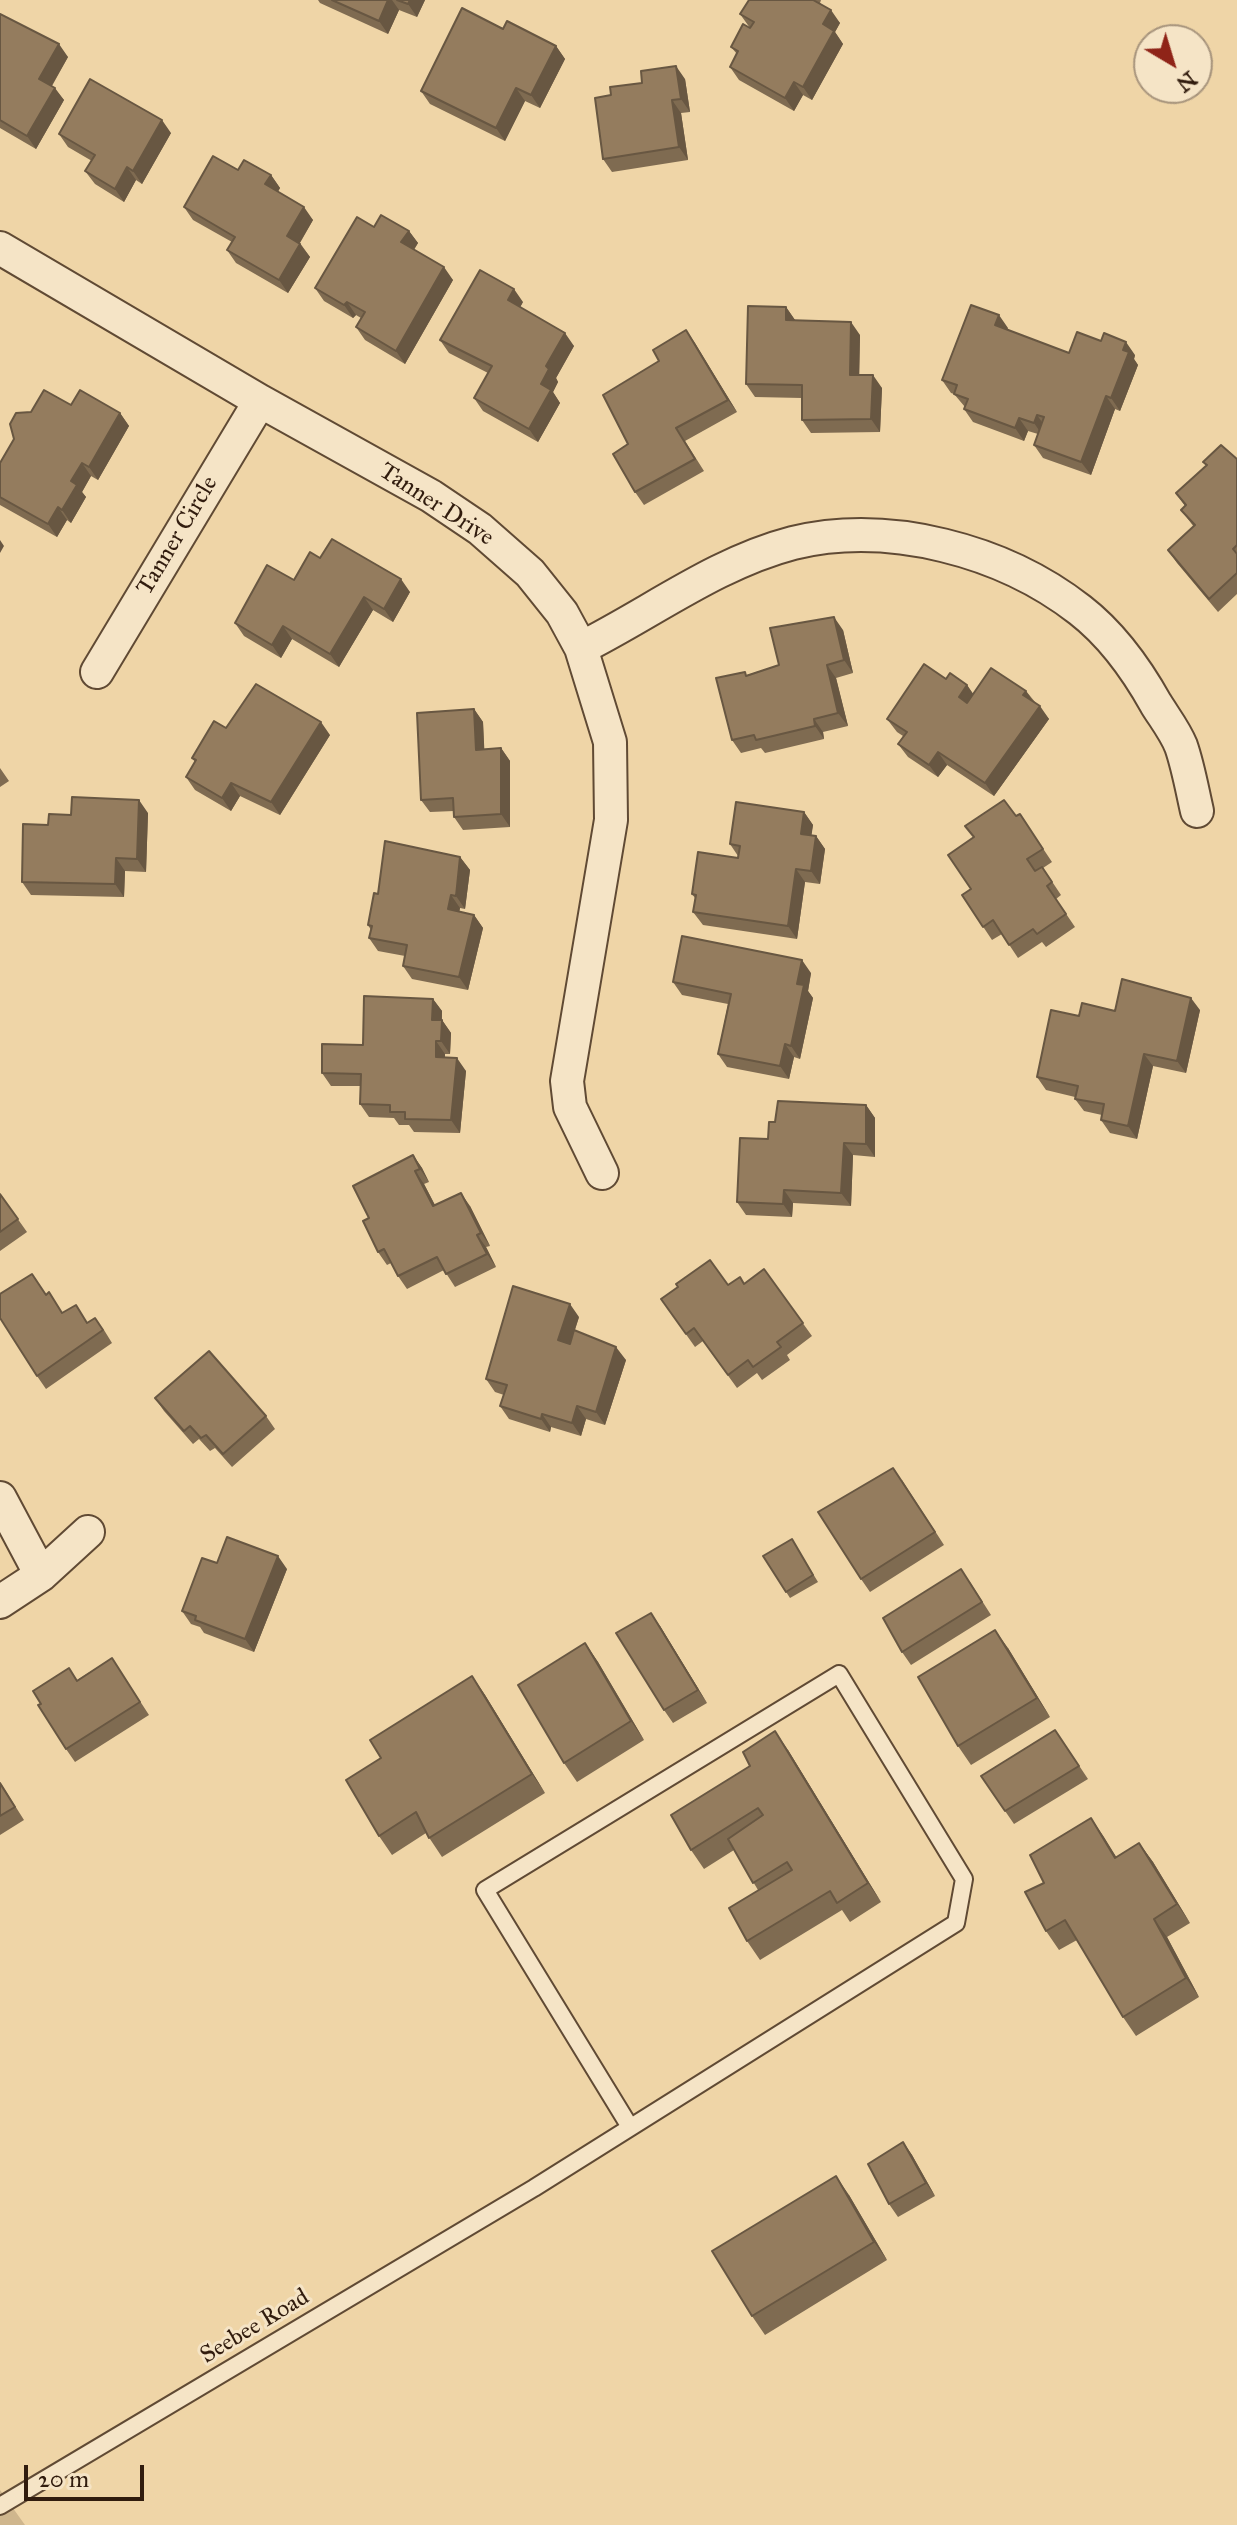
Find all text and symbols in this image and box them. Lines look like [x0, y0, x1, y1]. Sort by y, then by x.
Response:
north arrow [1133, 24, 1213, 104]
text: N [1171, 65, 1203, 98]
street label: Tanner Drive [373, 457, 499, 553]
street label: Tanner Circle [131, 471, 225, 601]
street label: Seebee Road [195, 2283, 315, 2371]
scale bar [28, 2449, 148, 2499]
text: 20 m [38, 2464, 89, 2494]

